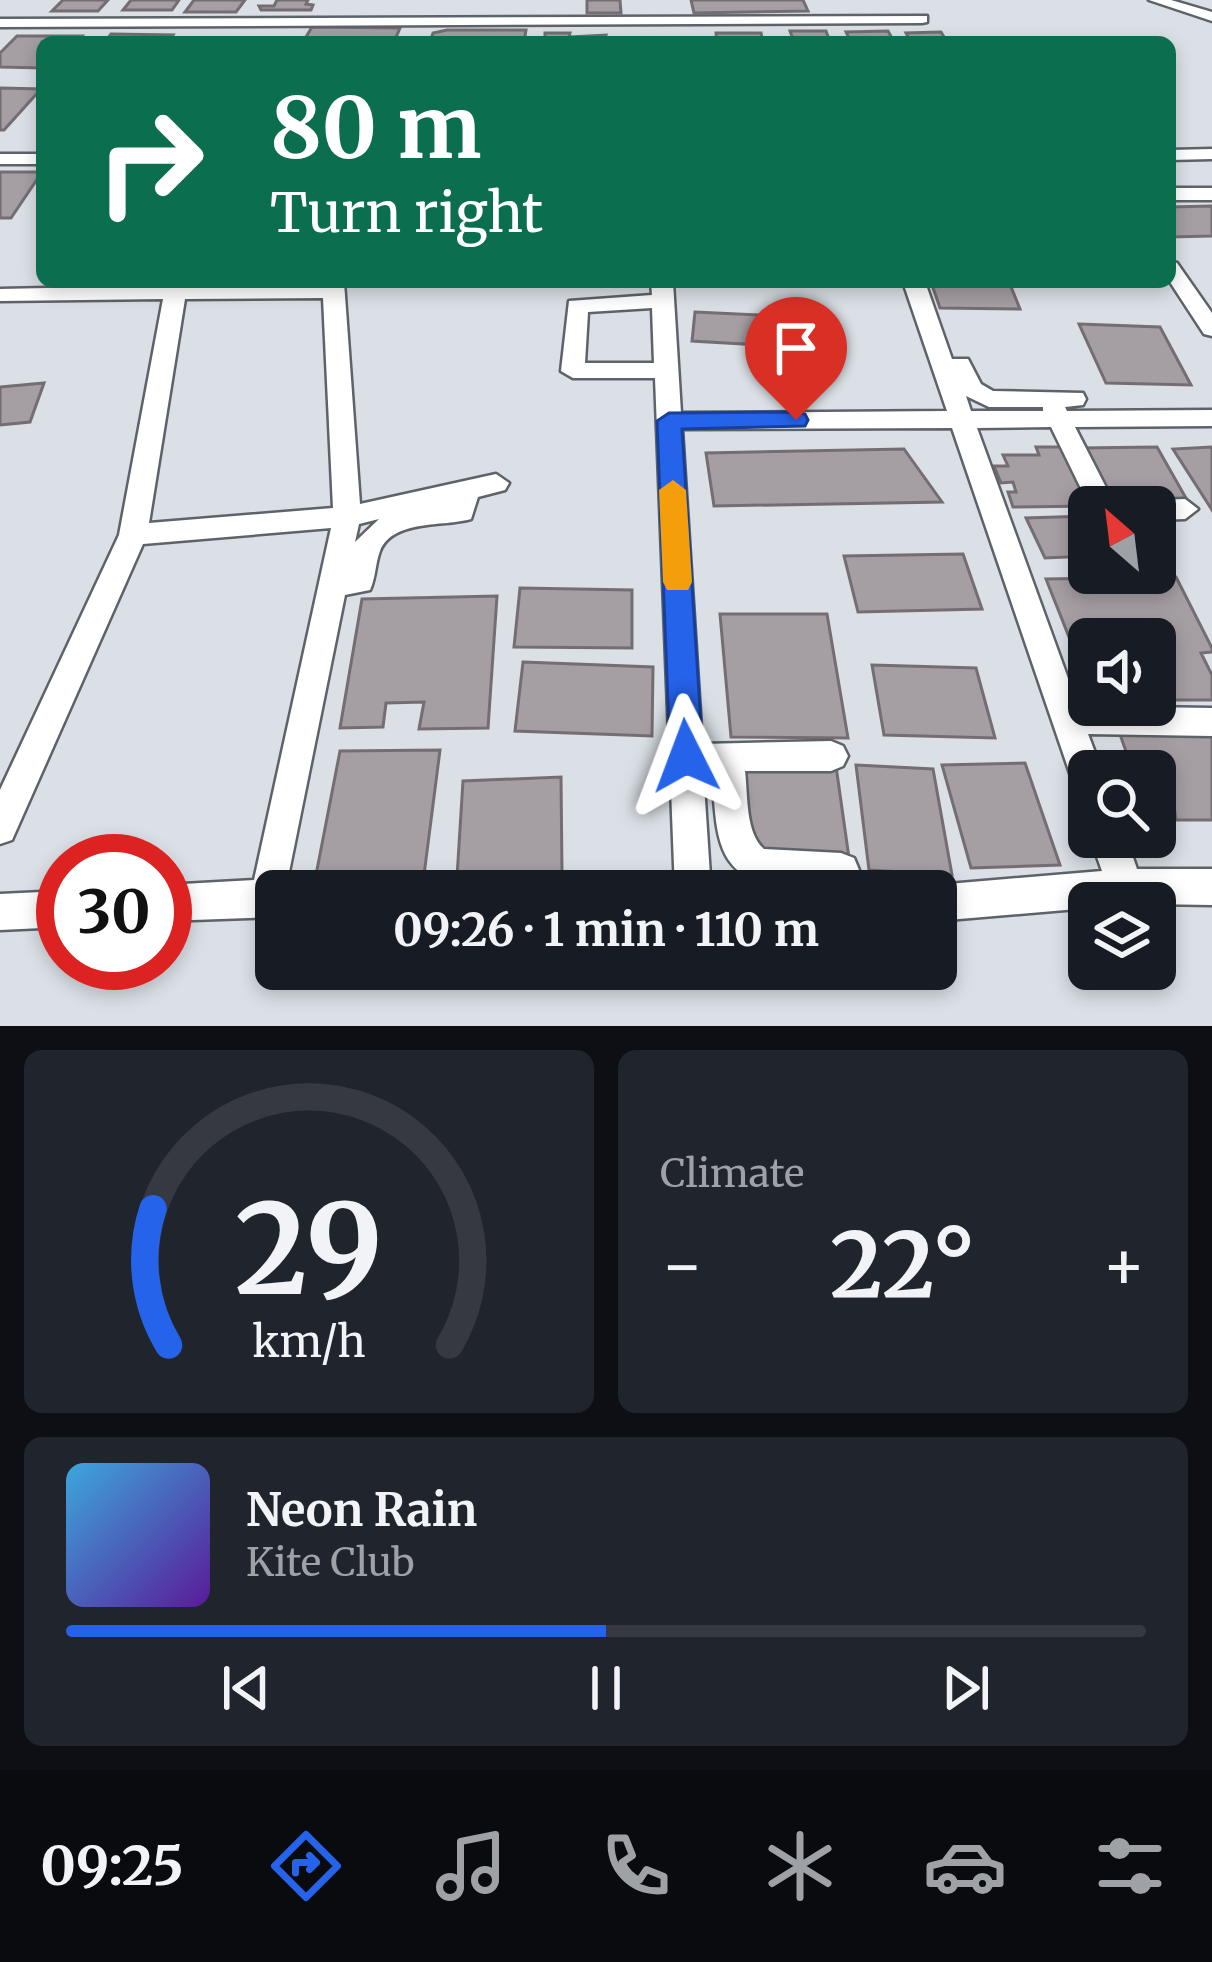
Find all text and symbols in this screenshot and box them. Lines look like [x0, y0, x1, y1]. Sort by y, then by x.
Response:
text: 80 m [270, 75, 482, 181]
icon: right [72, 84, 228, 240]
text: Turn right [270, 179, 543, 247]
pin [745, 297, 847, 420]
icon: arrive [763, 315, 829, 381]
north arrow [1068, 486, 1176, 594]
map controls [1068, 486, 1176, 990]
button: sound [1068, 618, 1176, 726]
position arrow [623, 693, 749, 819]
button: search [1068, 750, 1176, 858]
speed limit sign: 30 [36, 834, 192, 990]
button: layers [1068, 882, 1176, 990]
text: 09:26 · 1 min · 110 m [393, 902, 819, 958]
text: Climate [660, 1149, 804, 1198]
text: 29 [235, 1171, 383, 1328]
text: 22° [830, 1208, 976, 1322]
text: − [660, 1224, 704, 1307]
text: + [1102, 1224, 1146, 1307]
text: km/h [252, 1314, 366, 1368]
text: Neon Rain [246, 1482, 477, 1538]
text: Kite Club [246, 1538, 415, 1587]
icon: previous [213, 1655, 279, 1721]
icon: pause [573, 1655, 639, 1721]
icon: next [933, 1655, 999, 1721]
icon: directions [264, 1824, 348, 1908]
icon: music [429, 1824, 513, 1908]
icon: phone [594, 1824, 678, 1908]
icon: climate [758, 1824, 842, 1908]
icon: car [923, 1824, 1007, 1908]
icon: filters [1088, 1824, 1172, 1908]
text: 09:25 [40, 1832, 184, 1900]

